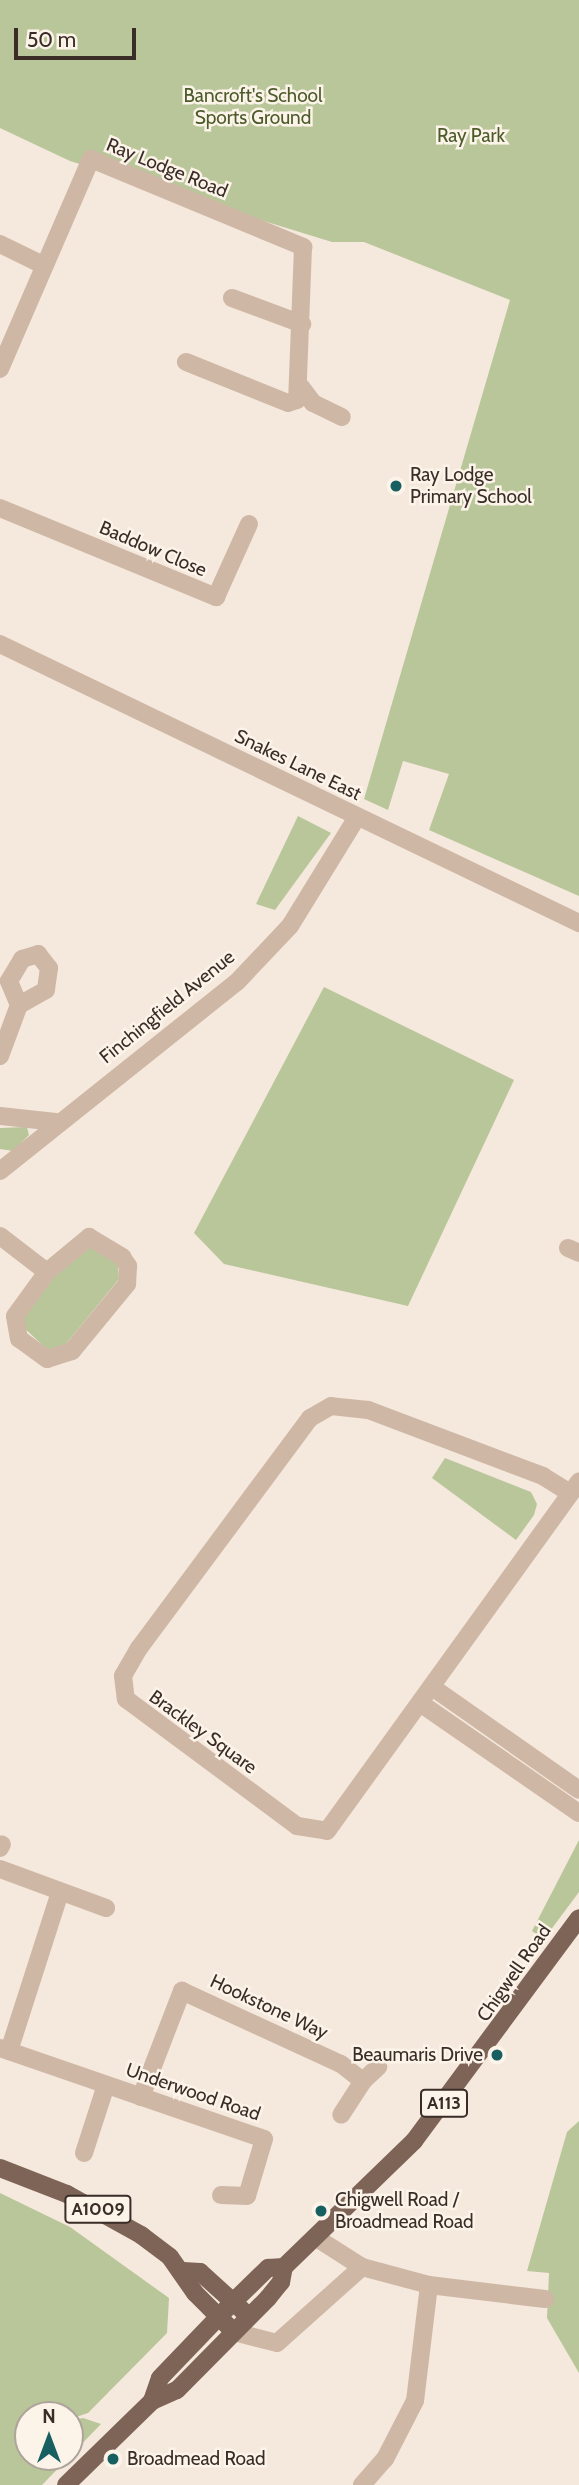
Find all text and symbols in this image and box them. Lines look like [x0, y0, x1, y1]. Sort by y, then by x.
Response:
scale bar [18, 14, 140, 58]
text: 50 m [27, 27, 76, 52]
park label: Bancroft's School Sports Ground [183, 85, 323, 129]
park label: Ray Park [437, 125, 505, 147]
street label: Ray Lodge Road [103, 133, 231, 203]
place label: Ray Lodge Primary School [410, 464, 532, 508]
marker: Ray Lodge Primary School [388, 478, 404, 494]
street label: Baddow Close [96, 516, 210, 582]
street label: Snakes Lane East [231, 725, 365, 805]
street label: Finchingfield Avenue [95, 946, 239, 1068]
street label: Brackley Square [145, 1685, 261, 1779]
street label: Chigwell Road [472, 1920, 556, 2026]
street label: Hookstone Way [206, 1970, 332, 2044]
place label: Beaumaris Drive [352, 2044, 483, 2066]
marker: Beaumaris Drive [489, 2047, 505, 2063]
street label: Underwood Road [123, 2058, 263, 2126]
road number: A113 [420, 2088, 468, 2118]
place label: Chigwell Road / Broadmead Road [335, 2189, 474, 2233]
road number: A1009 [63, 2194, 133, 2224]
marker: Chigwell Road / Broadmead Road [313, 2203, 329, 2219]
north arrow [14, 2401, 84, 2471]
text: N [42, 2405, 56, 2428]
place label: Broadmead Road [127, 2448, 266, 2470]
marker: Broadmead Road [105, 2451, 121, 2467]

